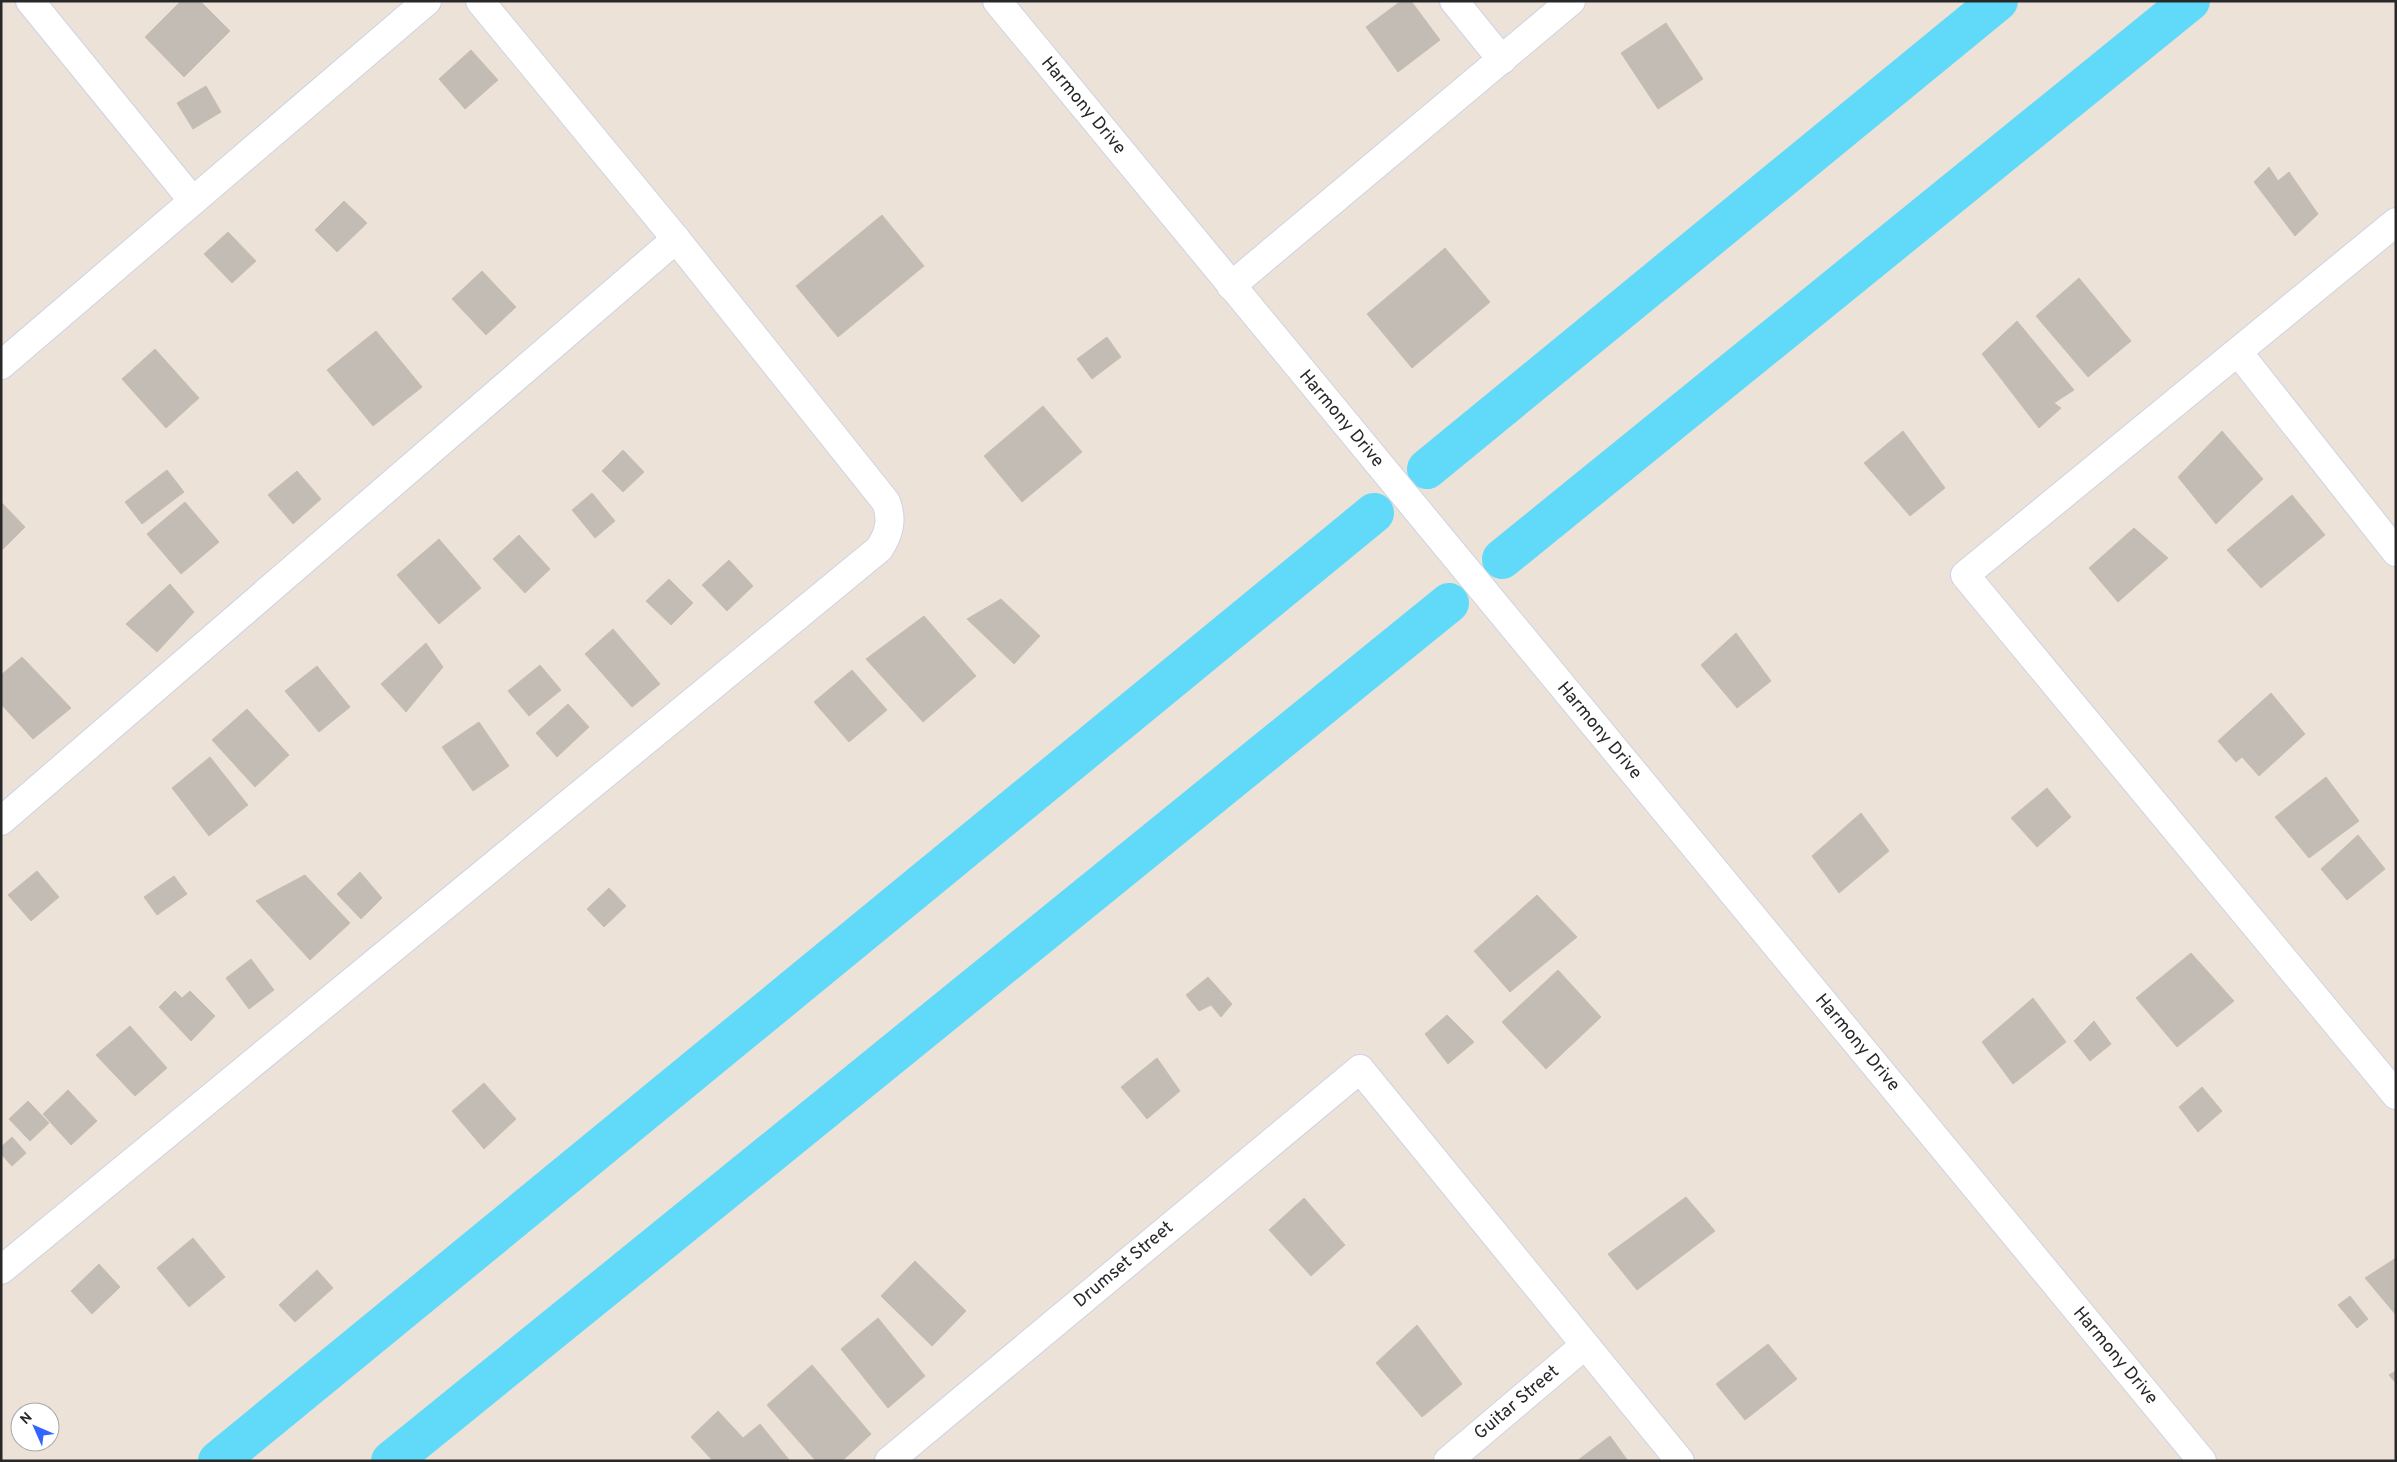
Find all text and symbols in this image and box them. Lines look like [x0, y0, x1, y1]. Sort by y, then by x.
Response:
street label: Harmony Drive [1035, 52, 1131, 160]
street label: Harmony Drive [1293, 365, 1389, 473]
street label: Harmony Drive [1551, 677, 1647, 785]
street label: Harmony Drive [1809, 989, 1905, 1097]
street label: Drumset Street [1069, 1217, 1179, 1313]
street label: Harmony Drive [2067, 1302, 2163, 1410]
street label: Guitar Street [1470, 1361, 1564, 1445]
north arrow [10, 1402, 60, 1452]
text: N [17, 1409, 36, 1428]

